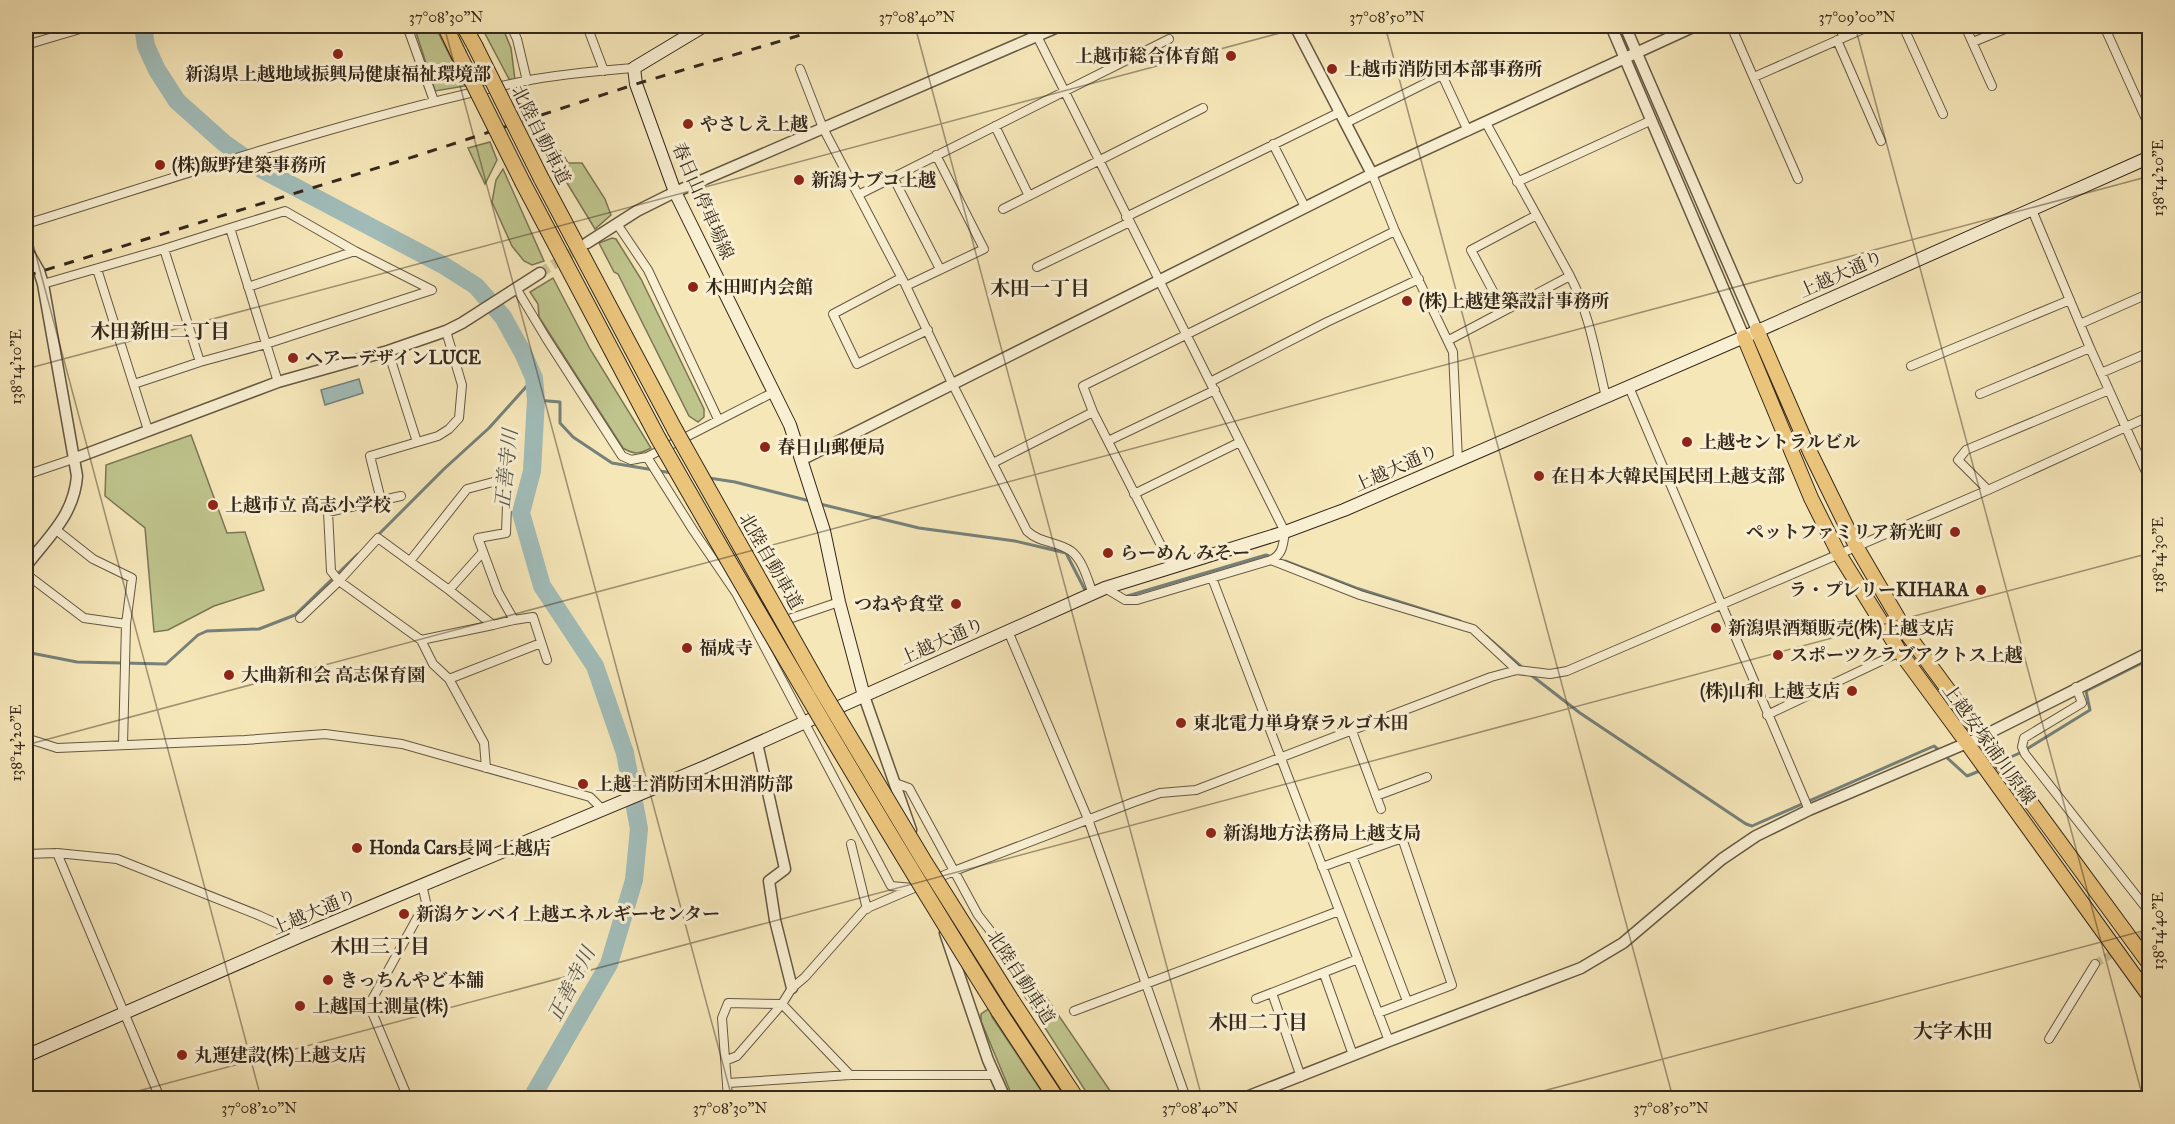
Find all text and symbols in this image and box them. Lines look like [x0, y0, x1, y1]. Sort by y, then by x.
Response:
text: 37°08'30"N [409, 8, 483, 26]
text: 37°08'40"N [879, 8, 956, 26]
text: 37°08'50"N [1349, 8, 1425, 26]
text: 37°09'00"N [1818, 8, 1896, 26]
place label: 上越市総合体育館 [1075, 45, 1219, 67]
marker: 新潟県上越地域振興局健康福祉環境部 [331, 47, 345, 61]
marker: 上越市総合体育館 [1224, 49, 1238, 63]
place label: 上越市消防団本部事務所 [1344, 58, 1542, 80]
marker: 上越市消防団本部事務所 [1325, 62, 1339, 76]
place label: 新潟県上越地域振興局健康福祉環境部 [185, 63, 491, 85]
street label: 北陸自動車道 [507, 82, 575, 188]
place label: やさしえ上越 [700, 113, 808, 135]
marker: やさしえ上越 [681, 117, 695, 131]
street label: 春日山停車場線 [667, 139, 739, 263]
text: 138°14'20"E [2149, 139, 2167, 217]
place label: (株)飯野建築事務所 [172, 154, 326, 177]
marker: (株)飯野建築事務所 [153, 158, 167, 172]
place label: 新潟ナブコ上越 [811, 169, 936, 191]
marker: 新潟ナブコ上越 [792, 173, 806, 187]
street label: 上越大通り [1795, 246, 1887, 302]
place label: 木田町内会館 [705, 276, 813, 298]
district label: 木田一丁目 [990, 276, 1090, 300]
marker: 木田町内会館 [686, 280, 700, 294]
place label: (株)上越建築設計事務所 [1419, 290, 1609, 313]
marker: (株)上越建築設計事務所 [1400, 294, 1414, 308]
district label: 木田新田二丁目 [90, 319, 230, 343]
text: 138°14'10"E [7, 329, 25, 405]
place label: ヘアーデザインLUCE [305, 347, 481, 369]
marker: ヘアーデザインLUCE [286, 351, 300, 365]
water label: 正善寺川 [490, 426, 522, 510]
place label: 上越セントラルビル [1699, 431, 1860, 453]
marker: 上越セントラルビル [1680, 435, 1694, 449]
place label: 春日山郵便局 [777, 436, 885, 458]
marker: 春日山郵便局 [758, 440, 772, 454]
street label: 上越大通り [1350, 440, 1442, 496]
place label: 在日本大韓民国民団上越支部 [1551, 465, 1785, 487]
marker: 在日本大韓民国民団上越支部 [1532, 469, 1546, 483]
place label: 上越市立 高志小学校 [225, 494, 391, 516]
marker: 上越市立 高志小学校 [206, 498, 220, 512]
street label: 北陸自動車道 [734, 509, 808, 613]
text: 138°14'30"E [2149, 517, 2167, 593]
place label: ペットファミリア新光町 [1746, 521, 1943, 543]
marker: ペットファミリア新光町 [1948, 525, 1962, 539]
place label: らーめん みそー [1120, 542, 1250, 564]
marker: らーめん みそー [1101, 546, 1115, 560]
place label: ラ・プレリーKIHARA [1789, 579, 1970, 601]
marker: ラ・プレリーKIHARA [1974, 583, 1988, 597]
place label: つねや食堂 [854, 593, 944, 615]
marker: つねや食堂 [949, 597, 963, 611]
street label: 上越大通り [896, 613, 988, 669]
place label: 新潟県酒類販売(株)上越支店 [1728, 617, 1954, 640]
marker: 新潟県酒類販売(株)上越支店 [1709, 621, 1723, 635]
place label: 福成寺 [699, 637, 753, 659]
marker: 福成寺 [680, 641, 694, 655]
place label: スポーツクラブアクトス上越 [1790, 644, 2022, 666]
marker: スポーツクラブアクトス上越 [1771, 648, 1785, 662]
place label: 大曲新和会 高志保育園 [241, 664, 425, 686]
marker: 大曲新和会 高志保育園 [222, 668, 236, 682]
street label: 上越安塚浦川原線 [1938, 679, 2040, 809]
place label: (株)山和 上越支店 [1700, 680, 1840, 703]
marker: (株)山和 上越支店 [1845, 684, 1859, 698]
text: 138°14'20"E [7, 704, 25, 782]
place label: 東北電力単身寮ラルゴ木田 [1193, 712, 1408, 734]
marker: 東北電力単身寮ラルゴ木田 [1174, 716, 1188, 730]
place label: 上越士消防団木田消防部 [595, 773, 793, 795]
marker: 上越士消防団木田消防部 [576, 777, 590, 791]
place label: 新潟地方法務局上越支局 [1223, 822, 1421, 844]
marker: 新潟地方法務局上越支局 [1204, 826, 1218, 840]
place label: Honda Cars長岡 上越店 [369, 837, 551, 859]
marker: Honda Cars長岡 上越店 [350, 841, 364, 855]
street label: 上越大通り [268, 884, 360, 940]
text: 138°14'40"E [2149, 892, 2167, 970]
place label: 新潟ケンベイ上越エネルギーセンター [416, 903, 720, 925]
marker: 新潟ケンベイ上越エネルギーセンター [397, 907, 411, 921]
street label: 北陸自動車道 [982, 926, 1060, 1028]
district label: 木田三丁目 [330, 934, 430, 958]
water label: 正善寺川 [542, 941, 601, 1025]
place label: きっちんやど本舗 [340, 969, 484, 991]
marker: きっちんやど本舗 [321, 973, 335, 987]
place label: 上越国土測量(株) [312, 995, 448, 1018]
marker: 上越国土測量(株) [293, 999, 307, 1013]
district label: 木田二丁目 [1208, 1010, 1308, 1034]
district label: 大字木田 [1913, 1019, 1993, 1043]
place label: 丸運建設(株)上越支店 [194, 1044, 366, 1067]
marker: 丸運建設(株)上越支店 [175, 1048, 189, 1062]
text: 37°08'20"N [221, 1099, 297, 1117]
text: 37°08'30"N [693, 1099, 767, 1117]
text: 37°08'40"N [1162, 1099, 1239, 1117]
text: 37°08'50"N [1633, 1099, 1709, 1117]

